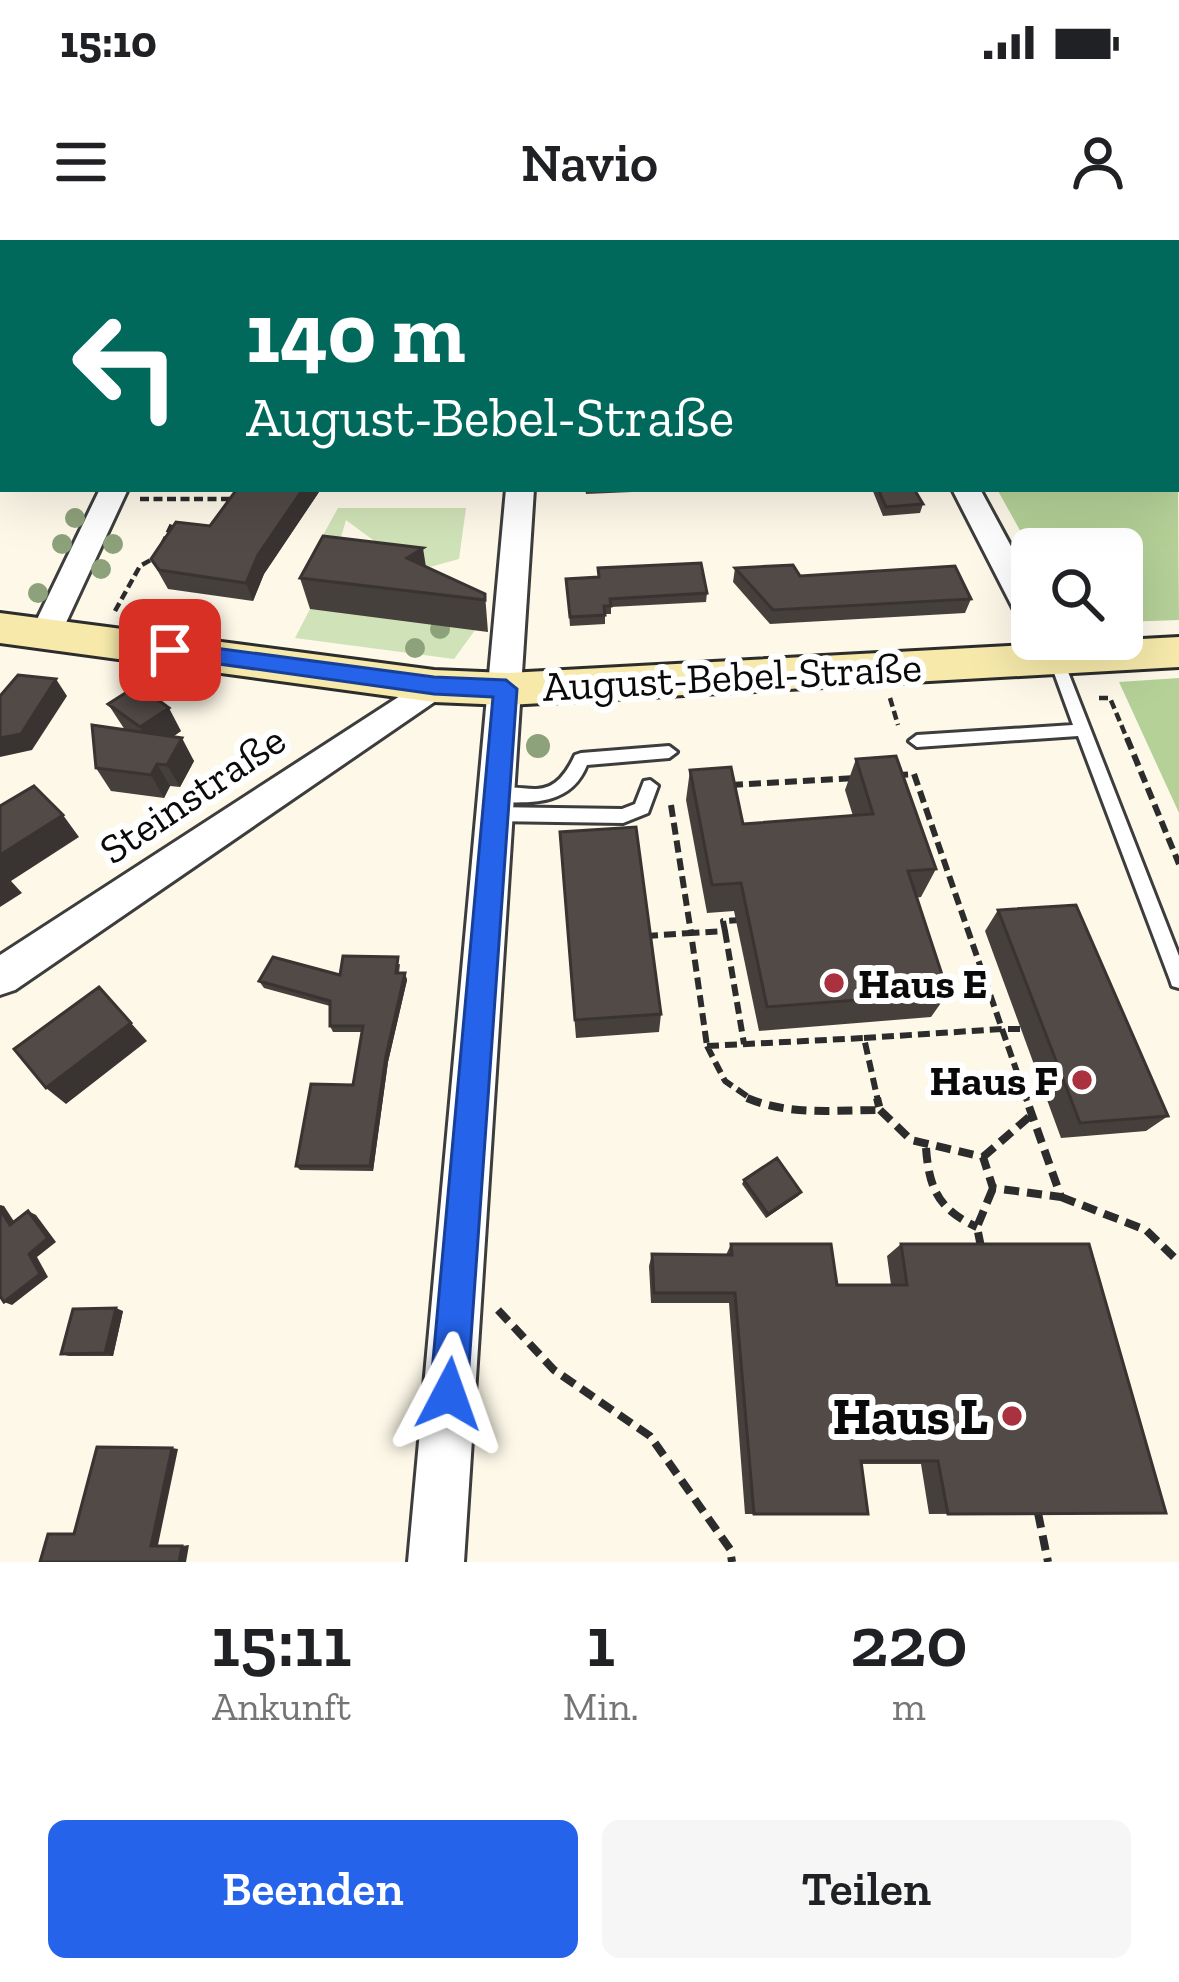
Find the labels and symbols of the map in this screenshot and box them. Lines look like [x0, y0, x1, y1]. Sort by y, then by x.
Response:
pin [119, 599, 221, 701]
street label: August-Bebel-Straße [541, 641, 923, 712]
street label: Steinstraße [90, 714, 295, 875]
place label: Haus E [858, 958, 988, 1009]
marker: Haus E [821, 970, 847, 996]
place label: Haus F [930, 1055, 1058, 1106]
marker: Haus F [1069, 1067, 1095, 1093]
position arrow [386, 1331, 512, 1457]
place label: Haus L [833, 1386, 988, 1447]
marker: Haus L [999, 1403, 1025, 1429]

